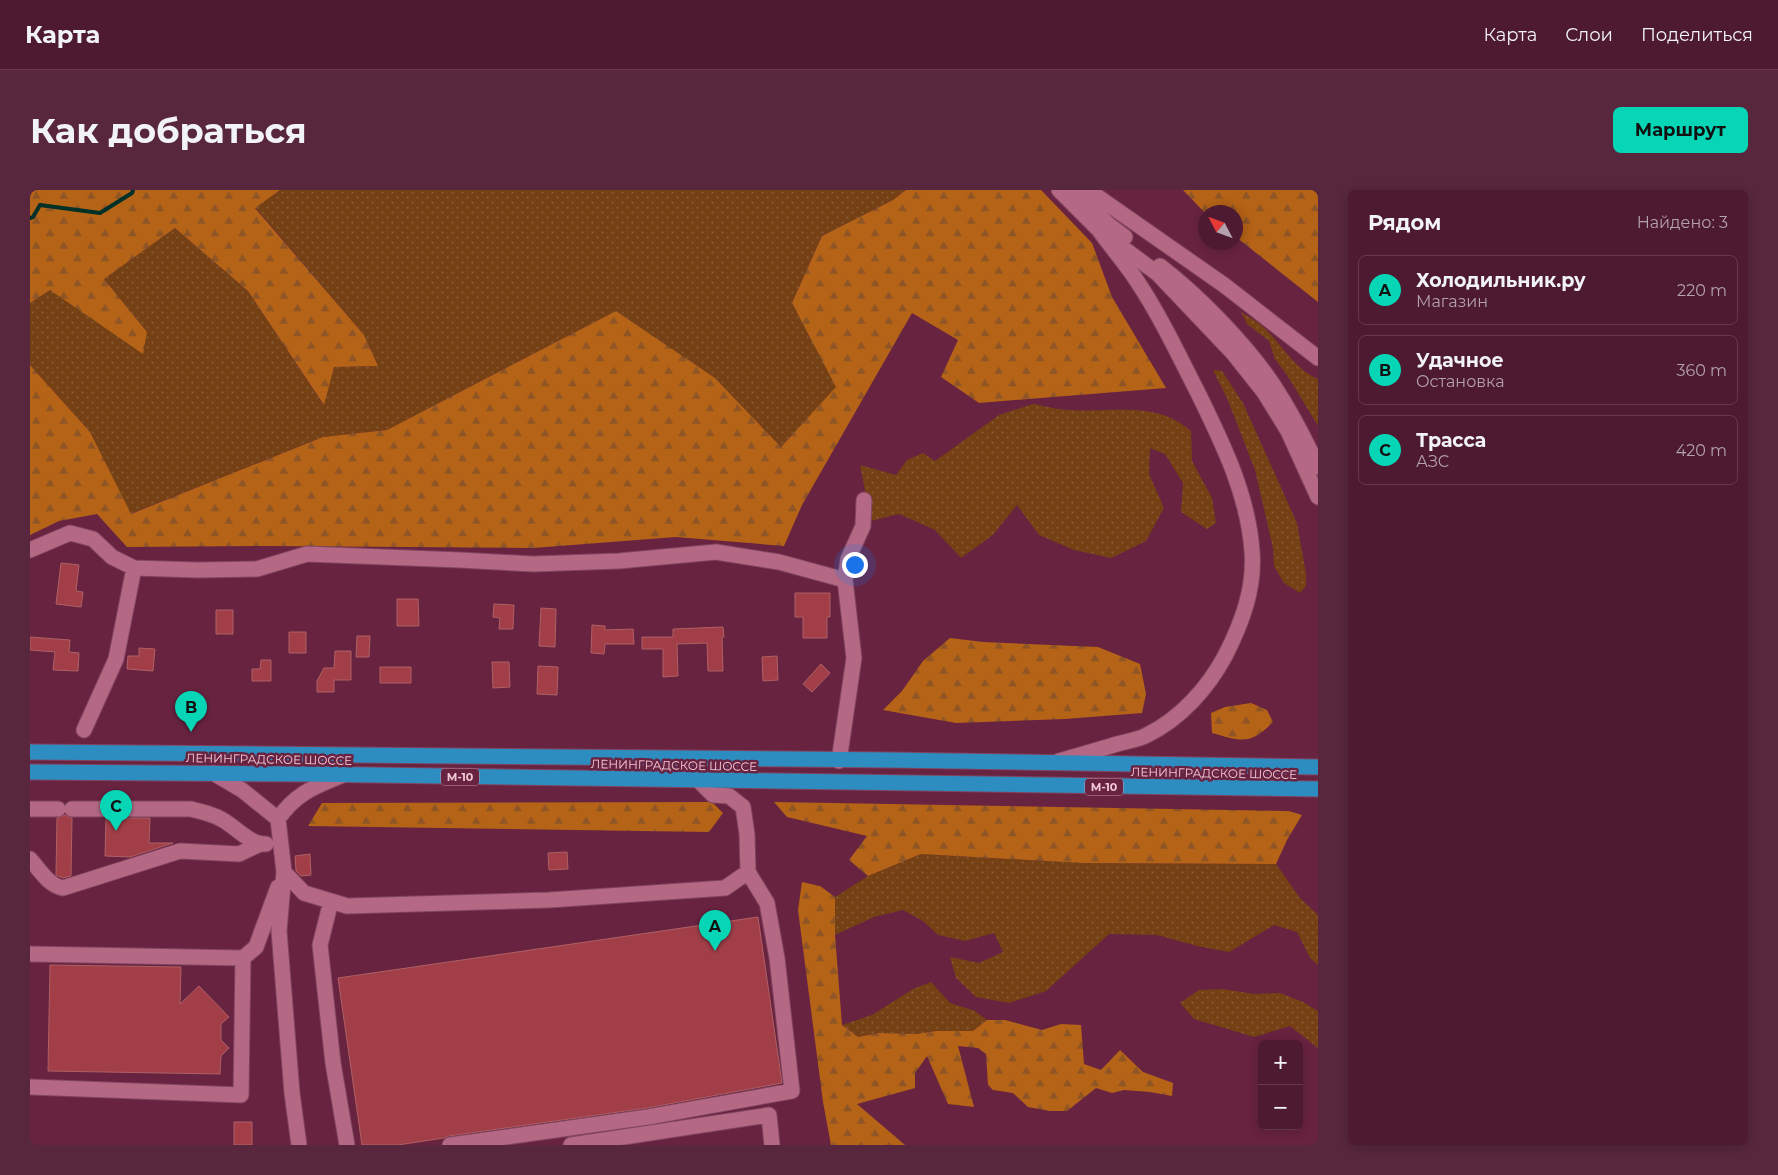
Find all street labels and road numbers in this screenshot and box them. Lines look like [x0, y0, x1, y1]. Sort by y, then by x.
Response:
street label: ЛЕНИНГРАДСКОЕ ШОССЕ [186, 750, 352, 768]
street label: ЛЕНИНГРАДСКОЕ ШОССЕ [591, 756, 757, 774]
street label: ЛЕНИНГРАДСКОЕ ШОССЕ [1131, 764, 1297, 782]
road number: М-10 [441, 768, 479, 786]
road number: М-10 [1085, 778, 1123, 796]

